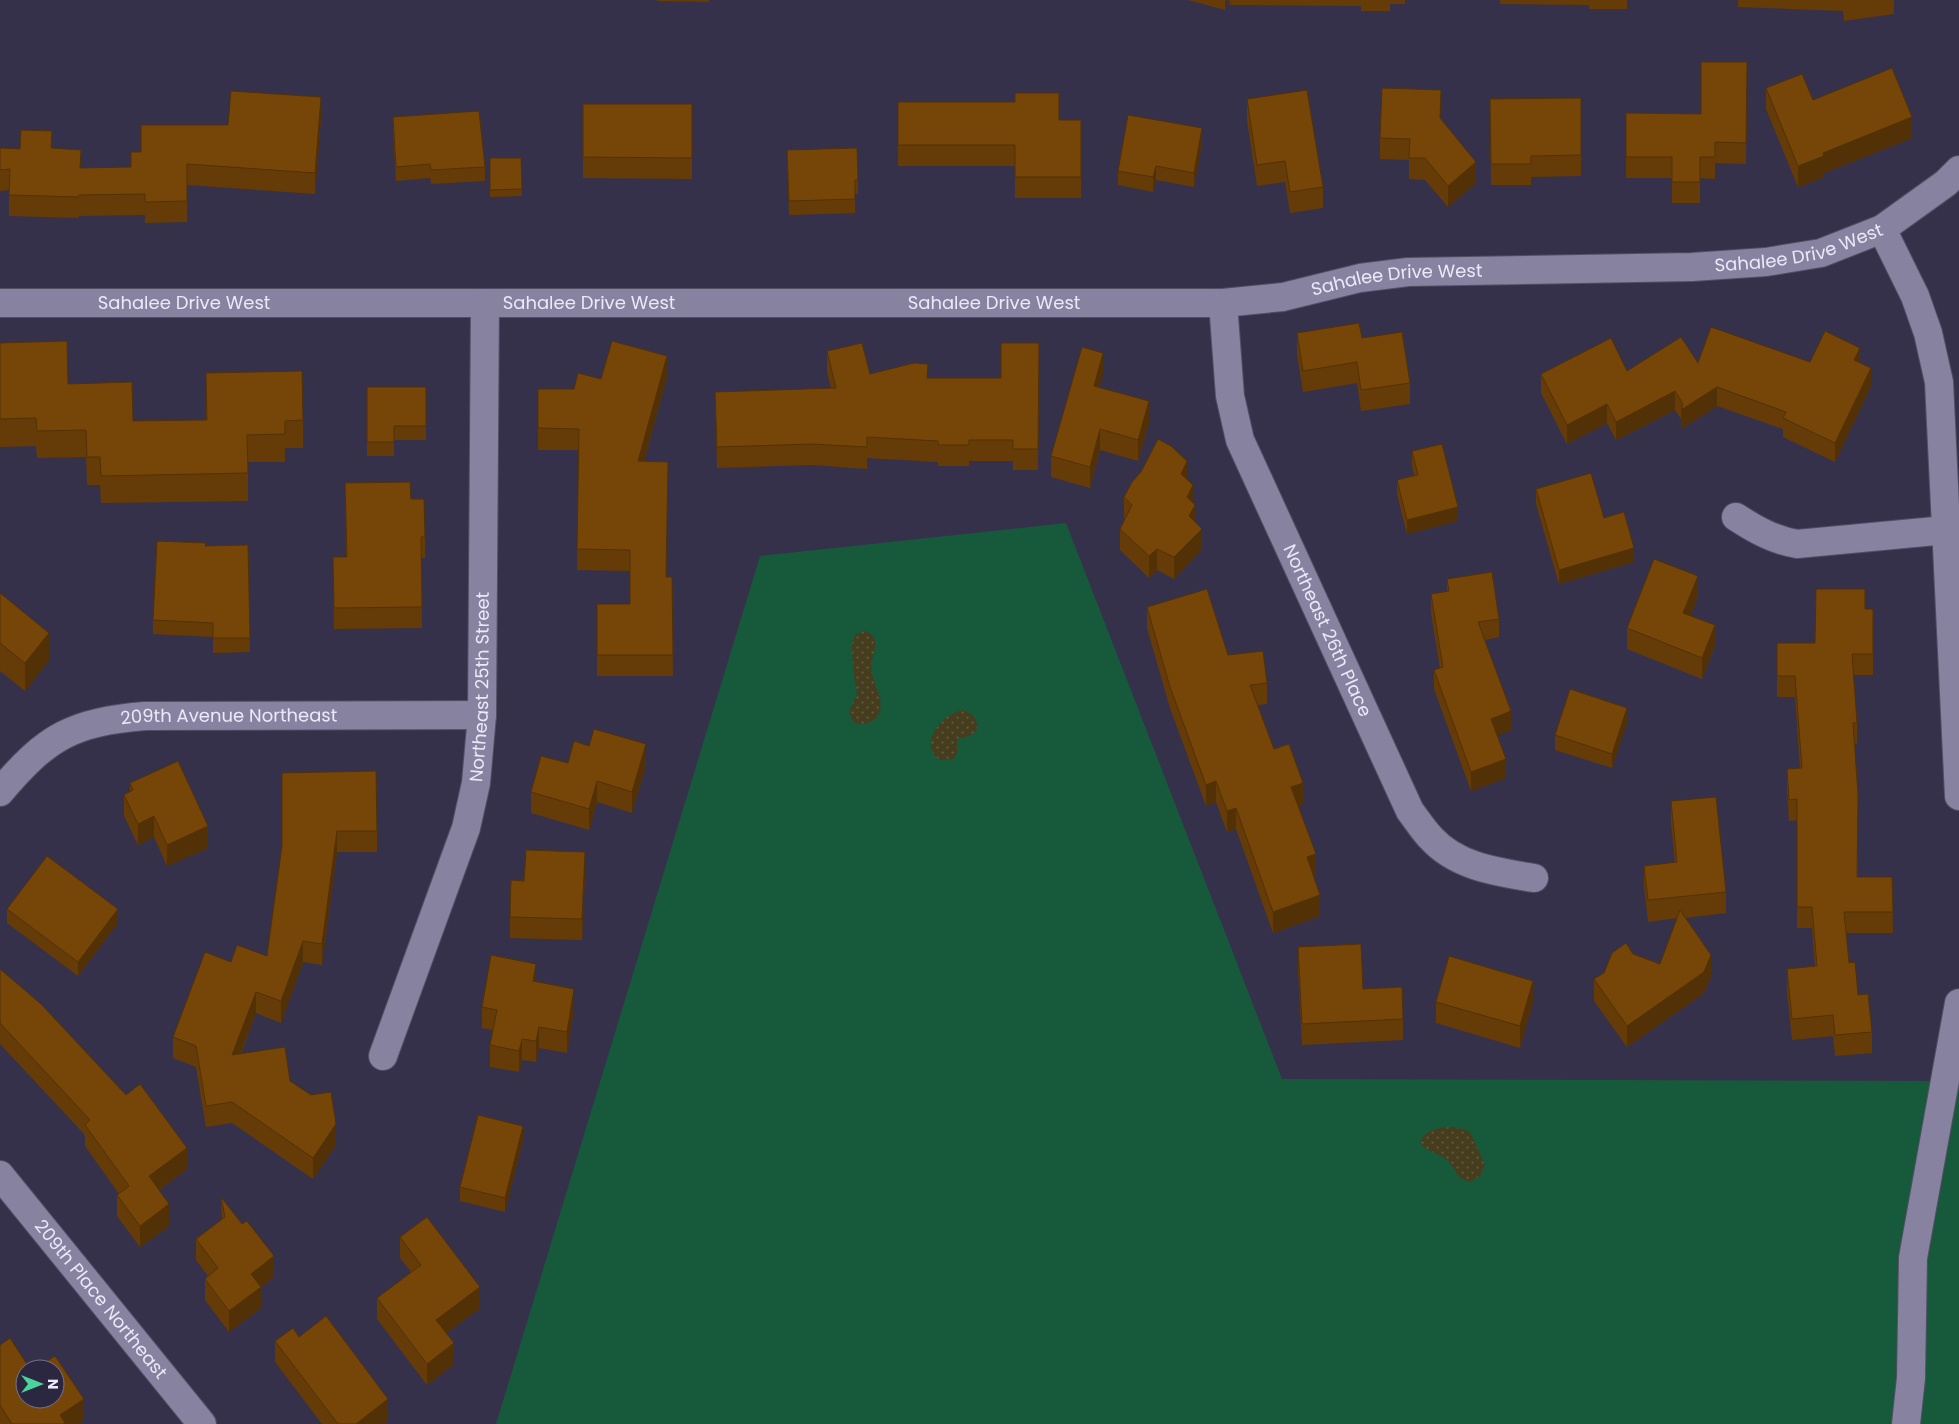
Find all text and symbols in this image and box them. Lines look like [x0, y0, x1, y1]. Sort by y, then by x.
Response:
street label: Sahalee Drive West [1714, 217, 1886, 277]
street label: Sahalee Drive West [1308, 258, 1483, 302]
street label: Sahalee Drive West [98, 290, 270, 315]
street label: Sahalee Drive West [503, 290, 675, 315]
street label: Sahalee Drive West [908, 290, 1080, 315]
street label: Northeast 26th Place [1277, 540, 1378, 721]
street label: Northeast 25th Street [463, 592, 495, 783]
street label: 209th Avenue Northeast [119, 702, 337, 730]
street label: 209th Place Northeast [30, 1216, 172, 1384]
north arrow [15, 1359, 65, 1409]

